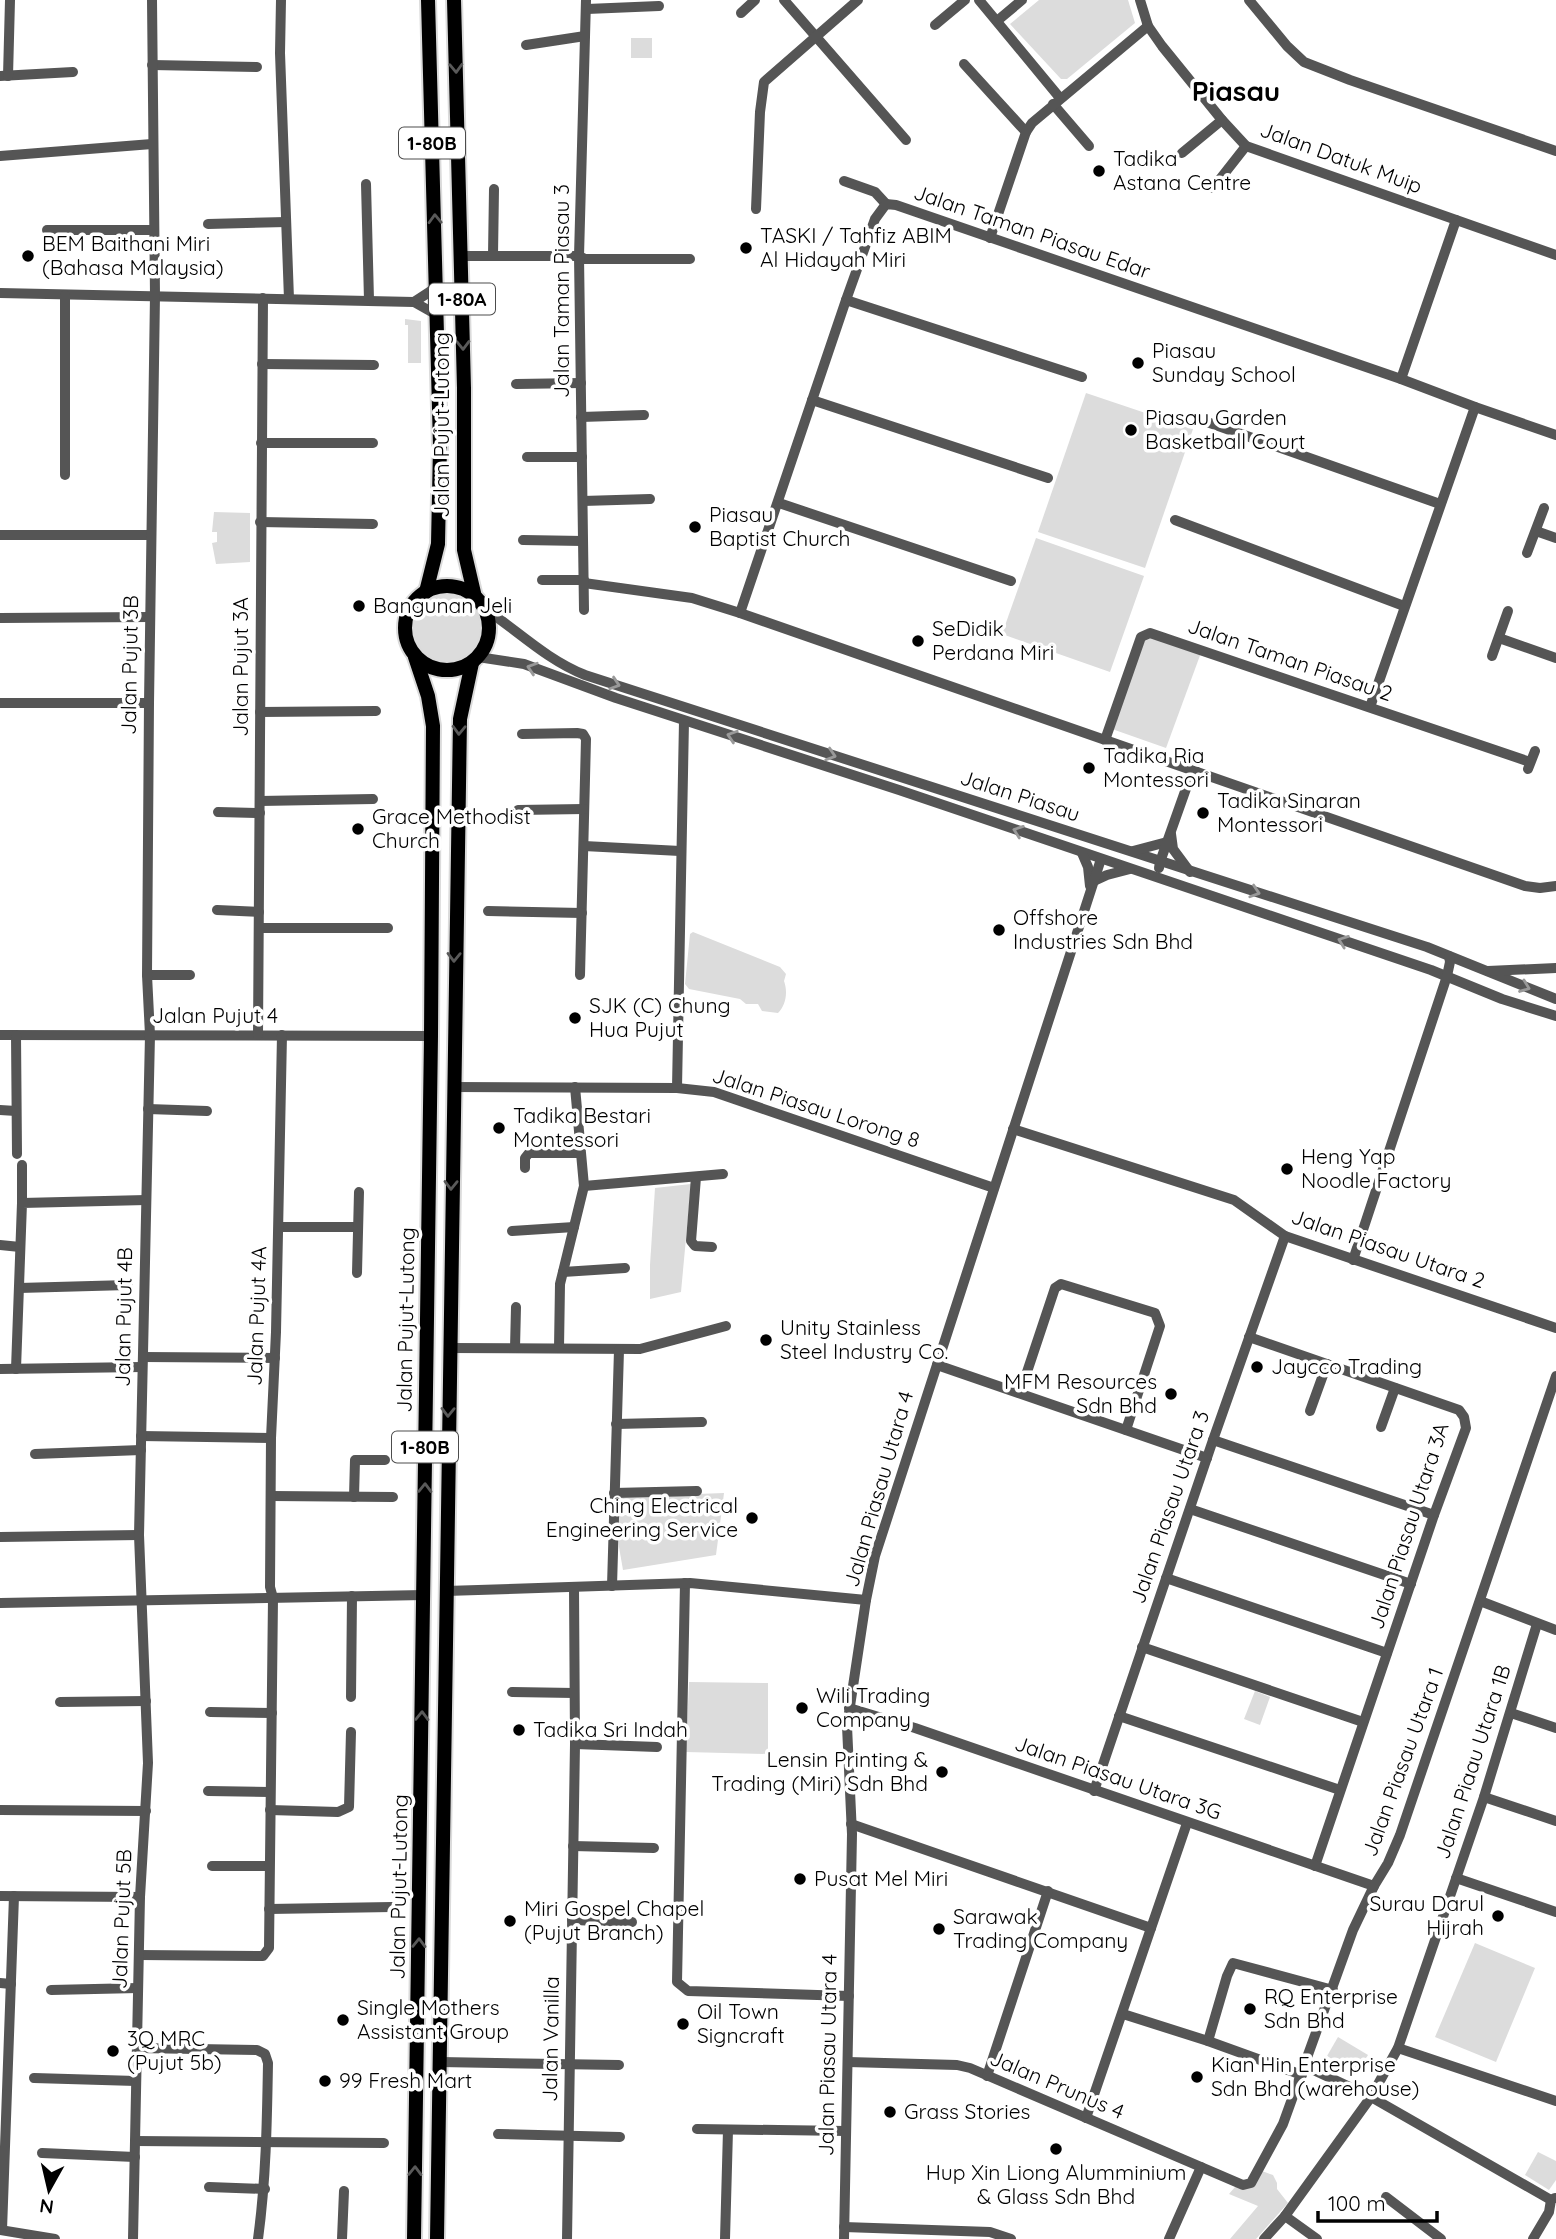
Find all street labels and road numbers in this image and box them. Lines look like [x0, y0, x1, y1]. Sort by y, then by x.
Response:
street label: Jalan Datuk Muip [1257, 116, 1426, 198]
road number: 1-80B [399, 127, 465, 158]
street label: Jalan Taman Piasau Edar [911, 178, 1154, 284]
street label: Jalan Taman Piasau 3 [548, 184, 574, 398]
road number: 1-80A [429, 284, 495, 314]
street label: Jalan Pujut-Lutong [428, 332, 454, 518]
street label: Jalan Pujut 3B [115, 595, 143, 735]
street label: Jalan Pujut 3A [227, 597, 253, 737]
street label: Jalan Taman Piasau 2 [1185, 612, 1396, 706]
street label: Jalan Piasau [957, 763, 1083, 827]
street label: Jalan Pujut 4 [152, 1002, 278, 1028]
street label: Jalan Piasau Lorong 8 [709, 1061, 923, 1153]
street label: Jalan Piasau Utara 2 [1288, 1203, 1488, 1293]
street label: Jalan Pujut-Lutong [390, 1227, 420, 1413]
street label: Jalan Pujut 4A [241, 1246, 271, 1386]
street label: Jalan Pujut 4B [109, 1247, 137, 1387]
street label: Jalan Piasau Utara 4 [838, 1388, 918, 1590]
street label: Jalan Piasau Utara 3 [1124, 1407, 1214, 1607]
street label: Jalan Piasau Utara 3A [1362, 1419, 1454, 1632]
road number: 1-80B [392, 1432, 458, 1462]
street label: Jalan Piaau Utara 1B [1428, 1661, 1516, 1862]
street label: Jalan Piasau Utara 1 [1356, 1664, 1448, 1860]
street label: Jalan Piasau Utara 3G [1012, 1729, 1225, 1825]
street label: Jalan Pujut-Lutong [383, 1794, 413, 1980]
street label: Jalan Pujut 5B [106, 1848, 136, 1989]
street label: Jalan Piasau Utara 4 [812, 1954, 842, 2156]
street label: Jalan Vanilla [536, 1976, 564, 2102]
street label: Jalan Prunus 4 [986, 2044, 1128, 2124]

